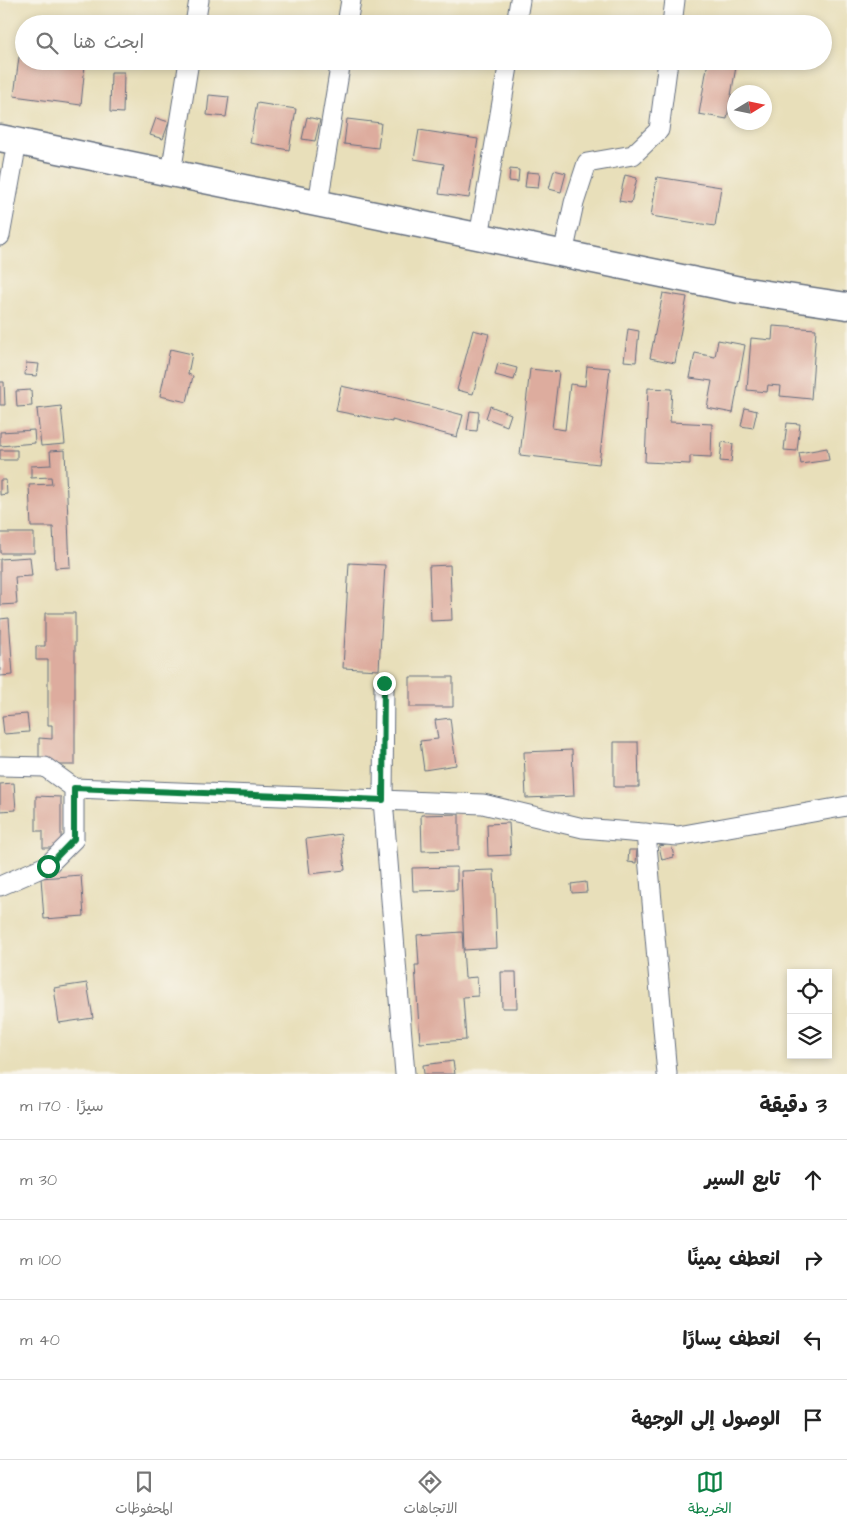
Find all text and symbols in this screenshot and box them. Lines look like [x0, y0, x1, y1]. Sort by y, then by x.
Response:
search box [15, 15, 832, 70]
icon: search [33, 29, 61, 57]
text: ابحث هنا [73, 29, 144, 56]
north arrow [727, 85, 772, 130]
route end [373, 672, 396, 695]
route start [37, 855, 60, 878]
map controls [787, 969, 832, 1059]
button: locate [787, 969, 832, 1014]
button: layers [787, 1014, 832, 1059]
text: 3 دقيقة [759, 1091, 827, 1120]
text: سيرًا · 170 m [20, 1095, 104, 1117]
text: تابع السير [705, 1166, 780, 1193]
icon: ahead [799, 1166, 827, 1194]
text: 30 m [20, 1169, 57, 1191]
text: انعطف يمينًا [688, 1246, 780, 1273]
icon: right [799, 1246, 827, 1274]
text: 100 m [20, 1249, 61, 1271]
text: انعطف يسارًا [683, 1326, 780, 1353]
icon: left [799, 1326, 827, 1354]
text: 40 m [20, 1329, 60, 1351]
text: الوصول إلى الوجهة [631, 1406, 780, 1433]
icon: arrive [799, 1406, 827, 1434]
tab: المحفوظات [115, 1468, 173, 1521]
tab: الاتجاهات [403, 1468, 458, 1521]
tab: الخريطة [688, 1468, 732, 1521]

